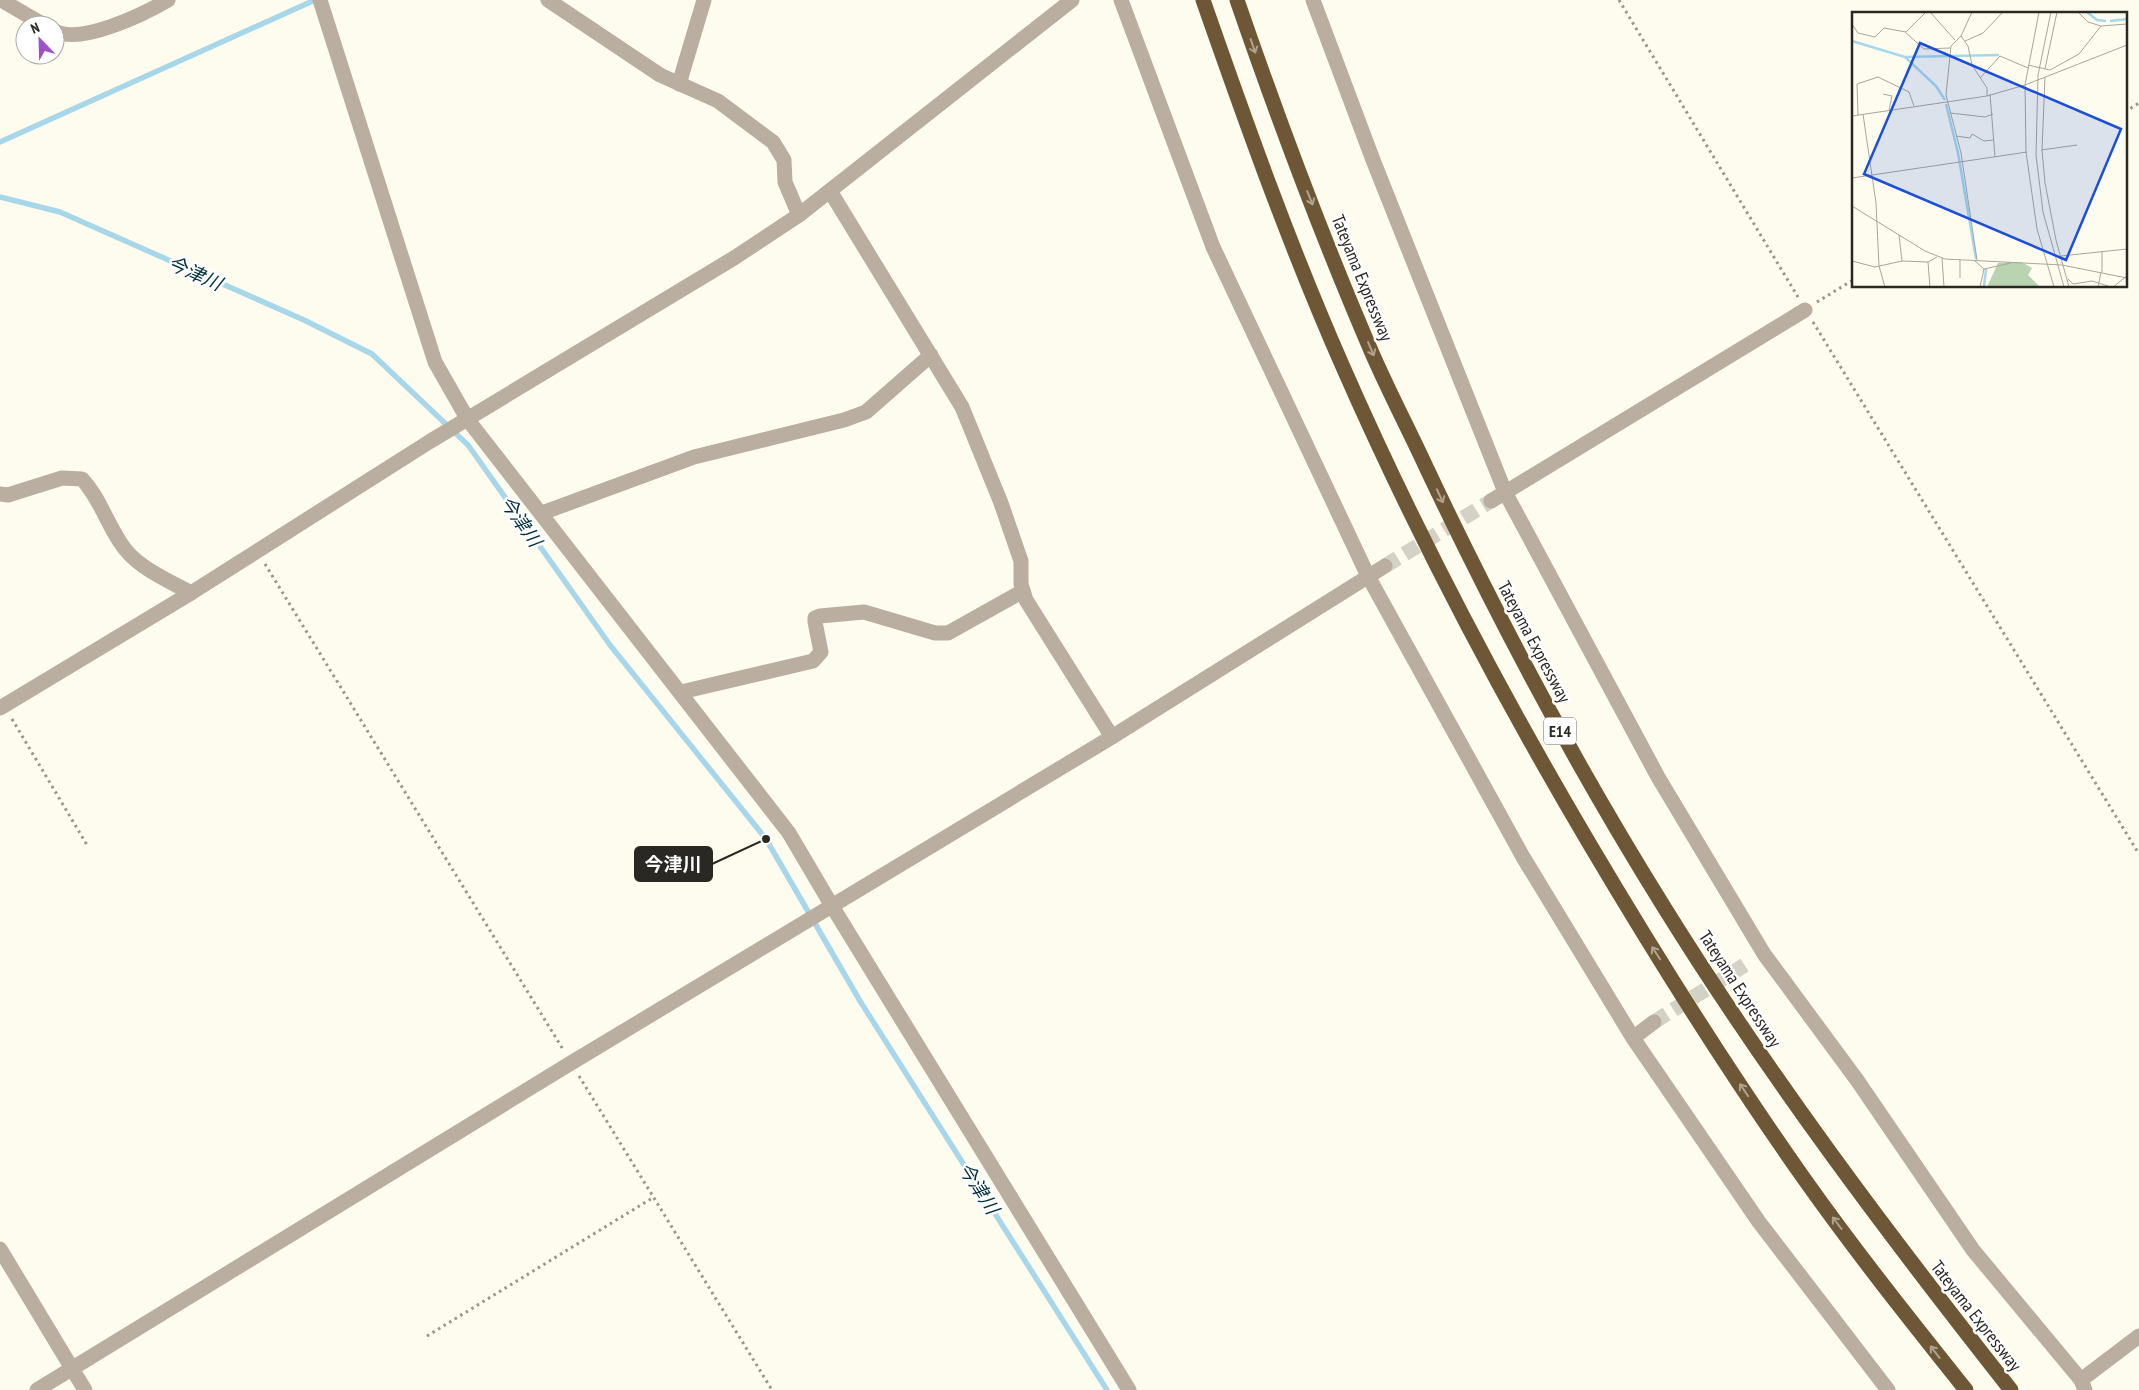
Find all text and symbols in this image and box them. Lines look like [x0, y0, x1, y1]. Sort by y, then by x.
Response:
inset map [1852, 12, 2126, 288]
north arrow [15, 15, 65, 65]
text: N [28, 18, 42, 38]
one-way arrow [1249, 38, 1258, 53]
one-way arrow [1305, 190, 1315, 205]
street label: Tateyama Expressway [1327, 211, 1398, 345]
water label: 今津川 [164, 250, 228, 296]
one-way arrow [1366, 341, 1376, 356]
one-way arrow [1435, 488, 1445, 503]
water label: 今津川 [495, 491, 548, 553]
street label: Tateyama Expressway [1493, 577, 1576, 707]
road number: E14 [1544, 718, 1576, 744]
callout: 今津川 [635, 847, 712, 881]
text: 今津川 [644, 852, 702, 876]
street label: Tateyama Expressway [1694, 926, 1787, 1052]
one-way arrow [1650, 946, 1661, 960]
one-way arrow [1739, 1083, 1749, 1097]
water label: 今津川 [953, 1158, 1006, 1220]
one-way arrow [1832, 1216, 1842, 1230]
street label: Tateyama Expressway [1926, 1256, 2027, 1376]
one-way arrow [1930, 1346, 1941, 1359]

